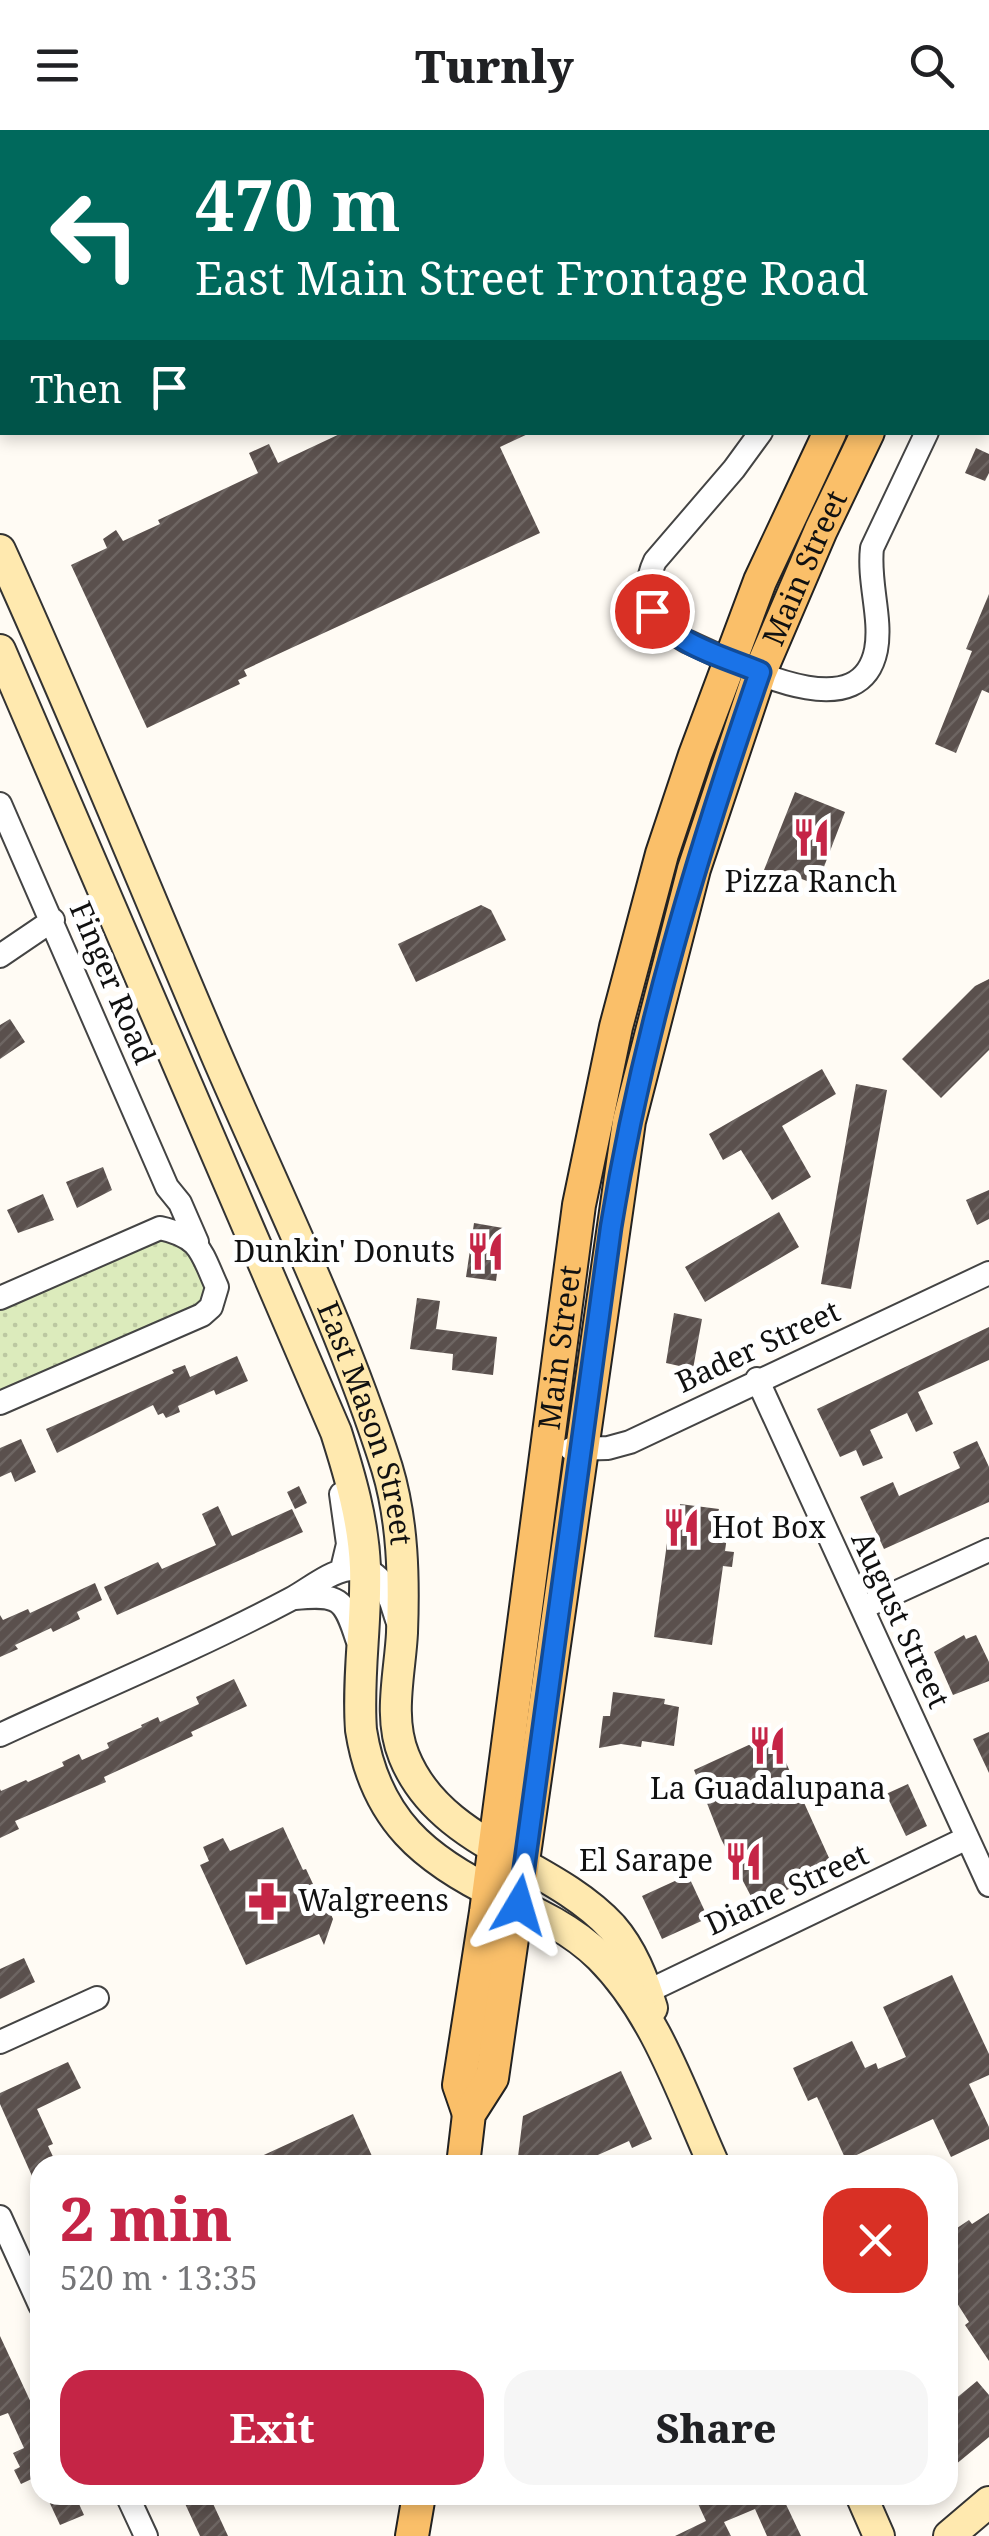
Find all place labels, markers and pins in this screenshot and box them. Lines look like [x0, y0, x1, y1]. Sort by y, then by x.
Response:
pin [610, 569, 695, 654]
restaurant icon: Pizza Ranch [790, 817, 832, 859]
place label: Pizza Ranch [725, 860, 897, 901]
place label: Dunkin' Donuts [233, 1230, 455, 1271]
restaurant icon: Dunkin' Donuts [464, 1231, 506, 1273]
place label: Hot Box [712, 1506, 826, 1547]
restaurant icon: Hot Box [661, 1507, 703, 1549]
restaurant icon: La Guadalupana [747, 1724, 789, 1766]
place label: La Guadalupana [650, 1767, 886, 1808]
place label: El Sarape [579, 1839, 713, 1880]
restaurant icon: El Sarape [722, 1840, 764, 1882]
place label: Walgreens [298, 1879, 449, 1920]
pharmacy icon: Walgreens [247, 1880, 289, 1922]

